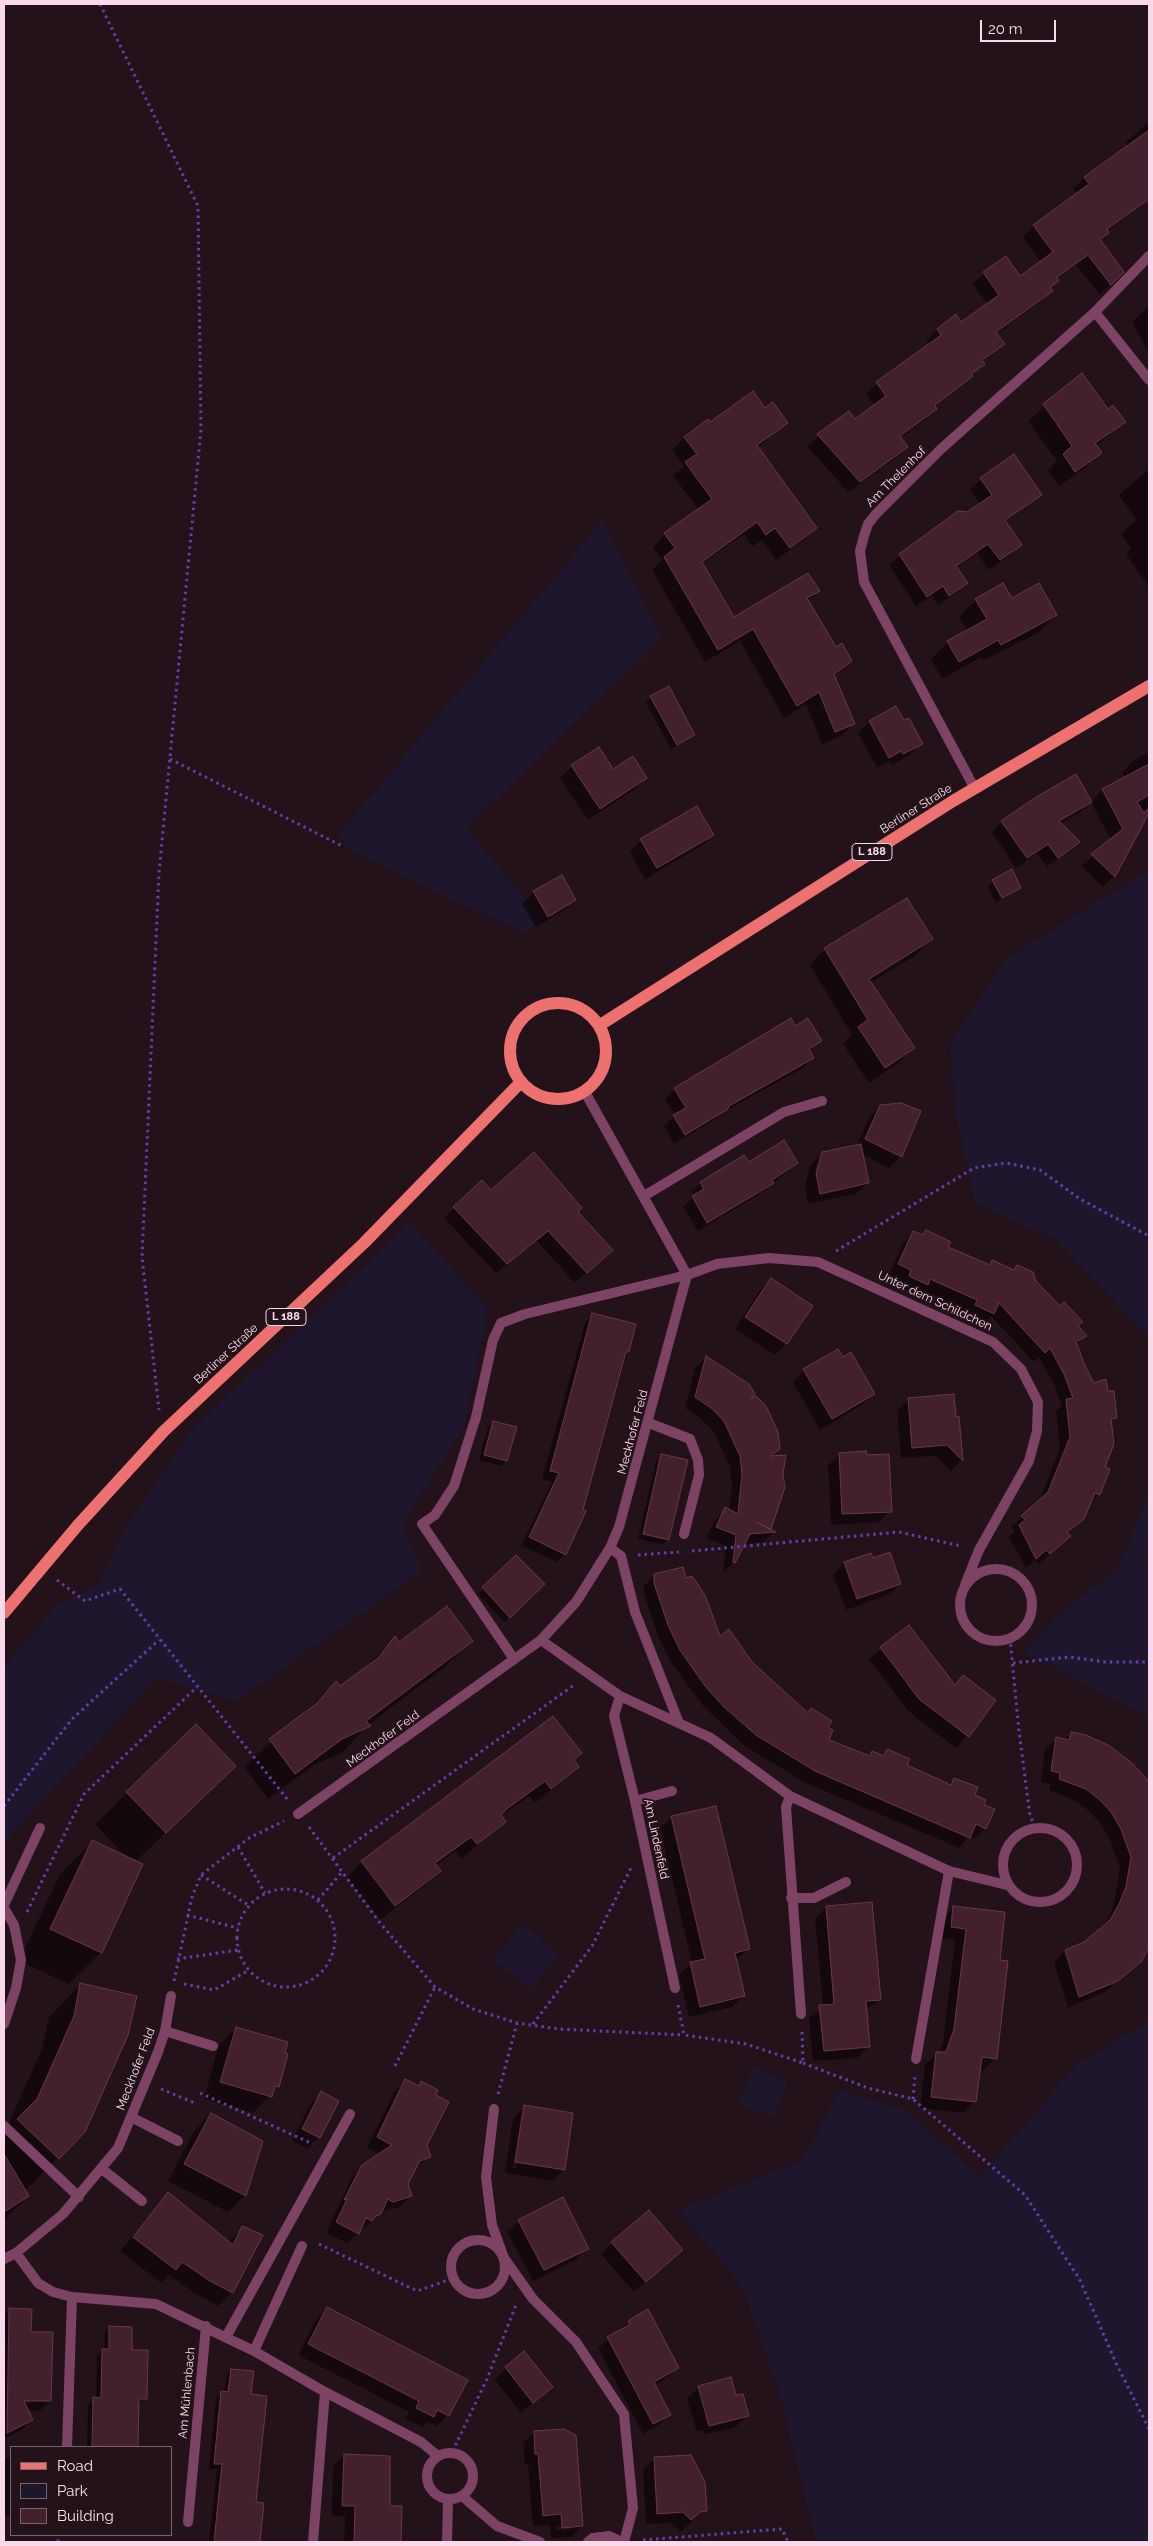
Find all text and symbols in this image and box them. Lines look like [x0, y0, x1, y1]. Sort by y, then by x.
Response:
scale bar [983, 10, 1059, 42]
text: 20 m [988, 20, 1023, 38]
street label: Am Thelenhof [863, 444, 929, 510]
street label: Berliner Straße [877, 781, 955, 837]
road number: L 188 [852, 844, 892, 860]
street label: Unter dem Schildchen [875, 1268, 995, 1334]
road number: L 188 [266, 1308, 306, 1325]
street label: Berliner Straße [191, 1321, 261, 1387]
street label: Meckhofer Feld [615, 1388, 651, 1476]
street label: Meckhofer Feld [344, 1708, 422, 1770]
street label: Am Lindenfeld [640, 1798, 672, 1880]
street label: Meckhofer Feld [114, 2026, 158, 2112]
street label: Am Mühlenbach [176, 2347, 198, 2439]
legend [10, 2446, 172, 2536]
text: Road [57, 2457, 93, 2475]
text: Park [57, 2482, 88, 2500]
text: Building [57, 2507, 114, 2525]

